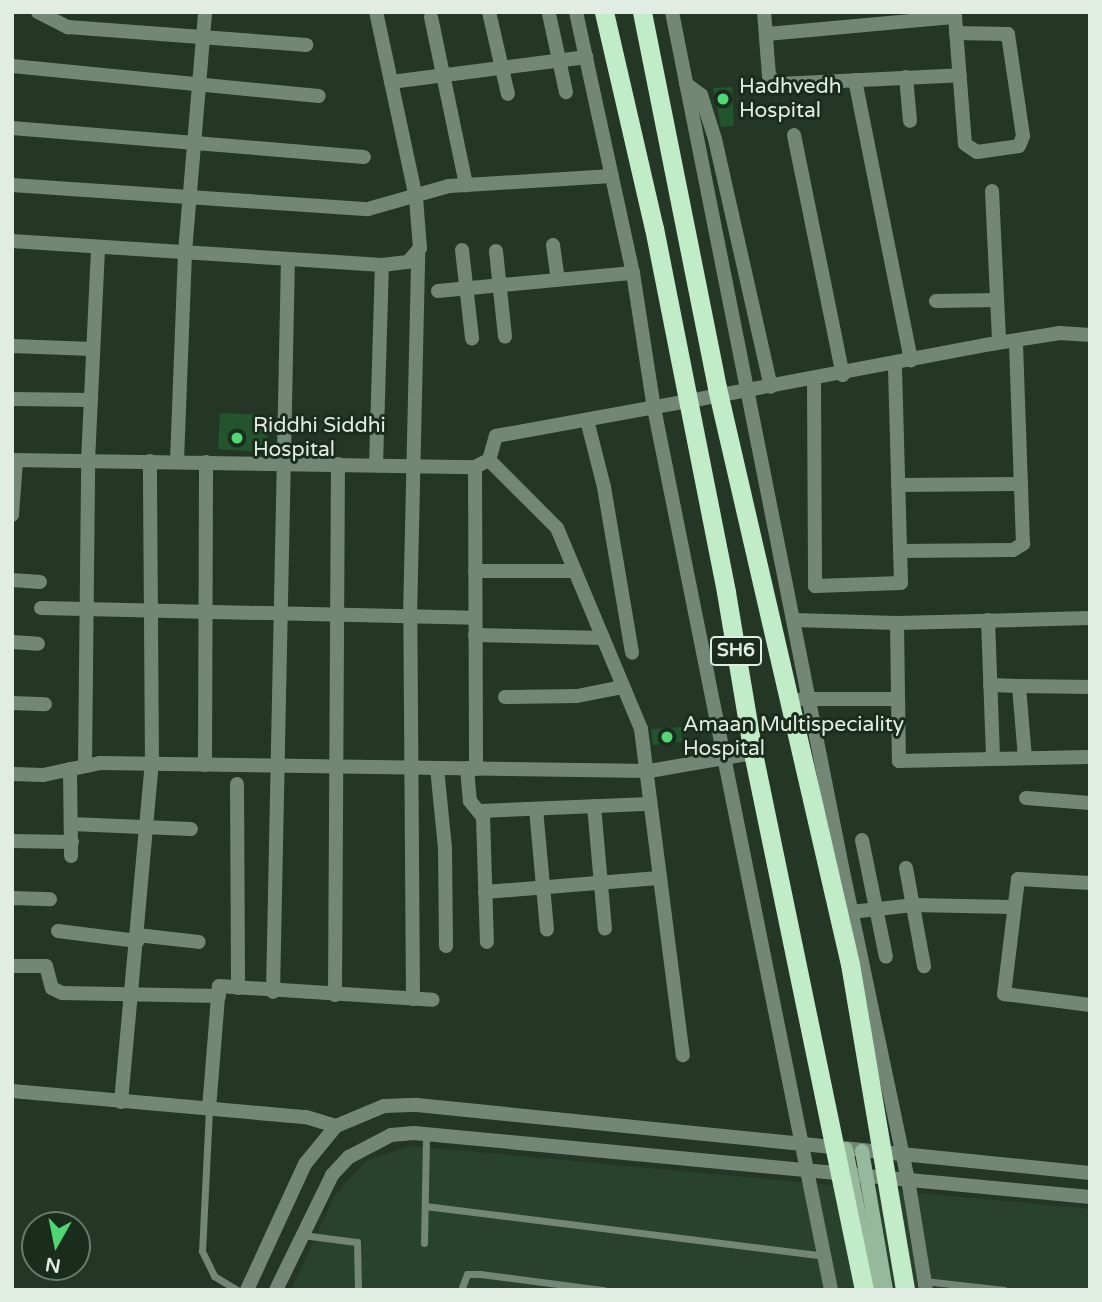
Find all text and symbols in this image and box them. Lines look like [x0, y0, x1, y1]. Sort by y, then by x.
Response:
place label: Hadhvedh Hospital [739, 74, 841, 124]
marker: Hadhvedh Hospital [713, 89, 733, 109]
place label: Riddhi Siddhi Hospital [253, 413, 386, 463]
marker: Riddhi Siddhi Hospital [227, 428, 247, 448]
road number: SH6 [710, 636, 762, 666]
place label: Amaan Multispeciality Hospital [683, 712, 904, 762]
marker: Amaan Multispeciality Hospital [657, 727, 677, 747]
north arrow [21, 1211, 91, 1281]
text: N [44, 1253, 62, 1277]

